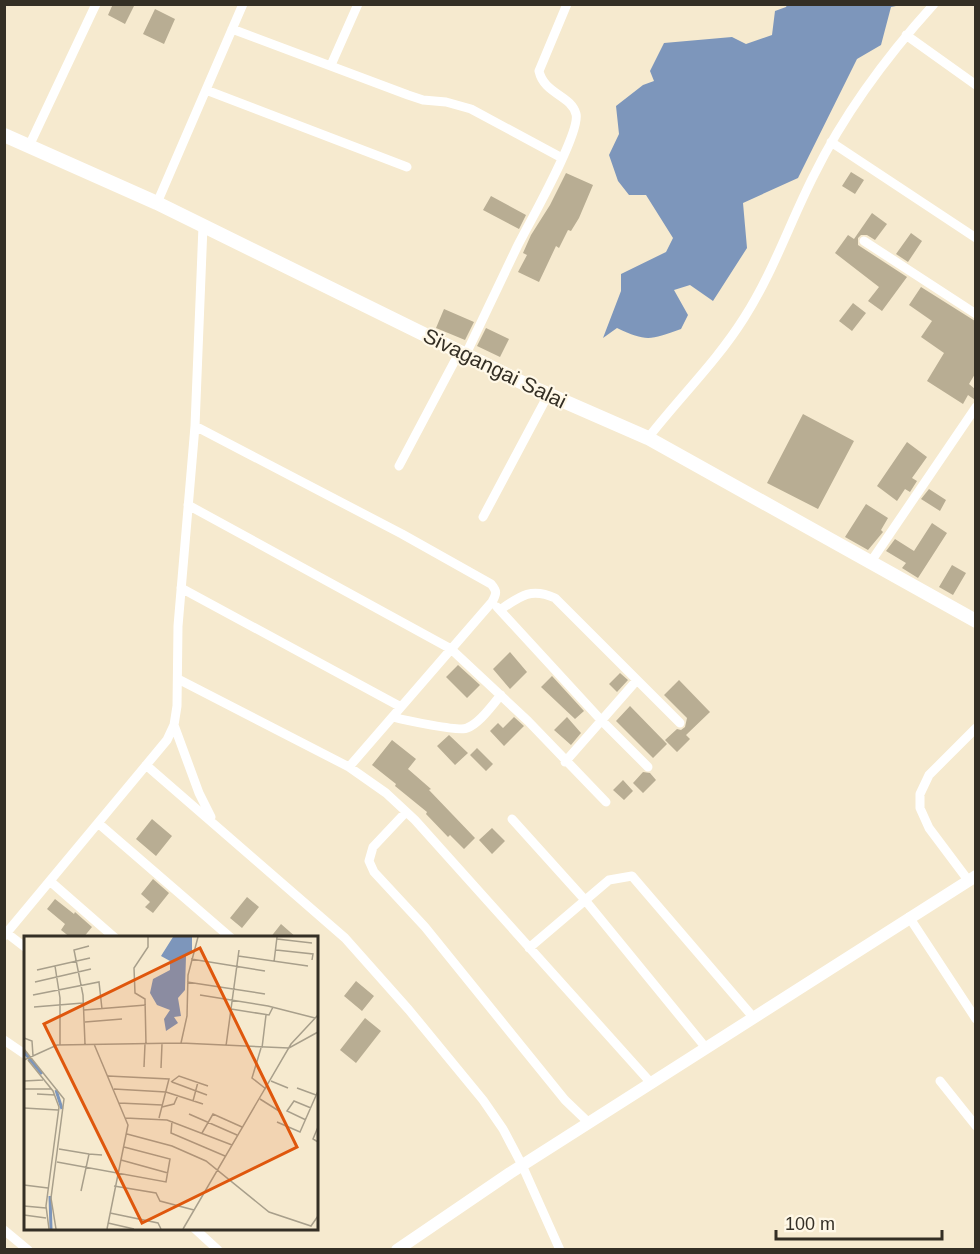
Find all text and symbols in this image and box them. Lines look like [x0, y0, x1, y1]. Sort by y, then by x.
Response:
street label: Sivagangai Salai [420, 323, 570, 413]
inset map [24, 936, 318, 1230]
scale bar [776, 1203, 942, 1241]
text: 100 m [785, 1214, 835, 1234]

